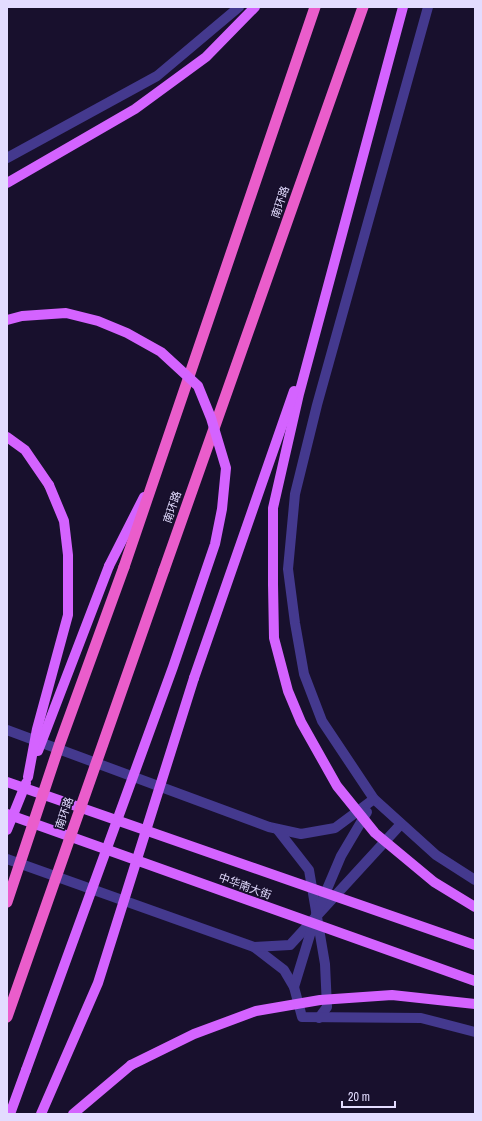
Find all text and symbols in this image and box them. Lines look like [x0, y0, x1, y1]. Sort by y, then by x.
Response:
street label: 南环路 [268, 184, 292, 220]
street label: 南环路 [160, 489, 184, 525]
street label: 南环路 [52, 795, 76, 831]
street label: 中华南大街 [217, 870, 273, 902]
scale bar [342, 1083, 395, 1109]
text: 20 m [348, 1089, 370, 1105]

